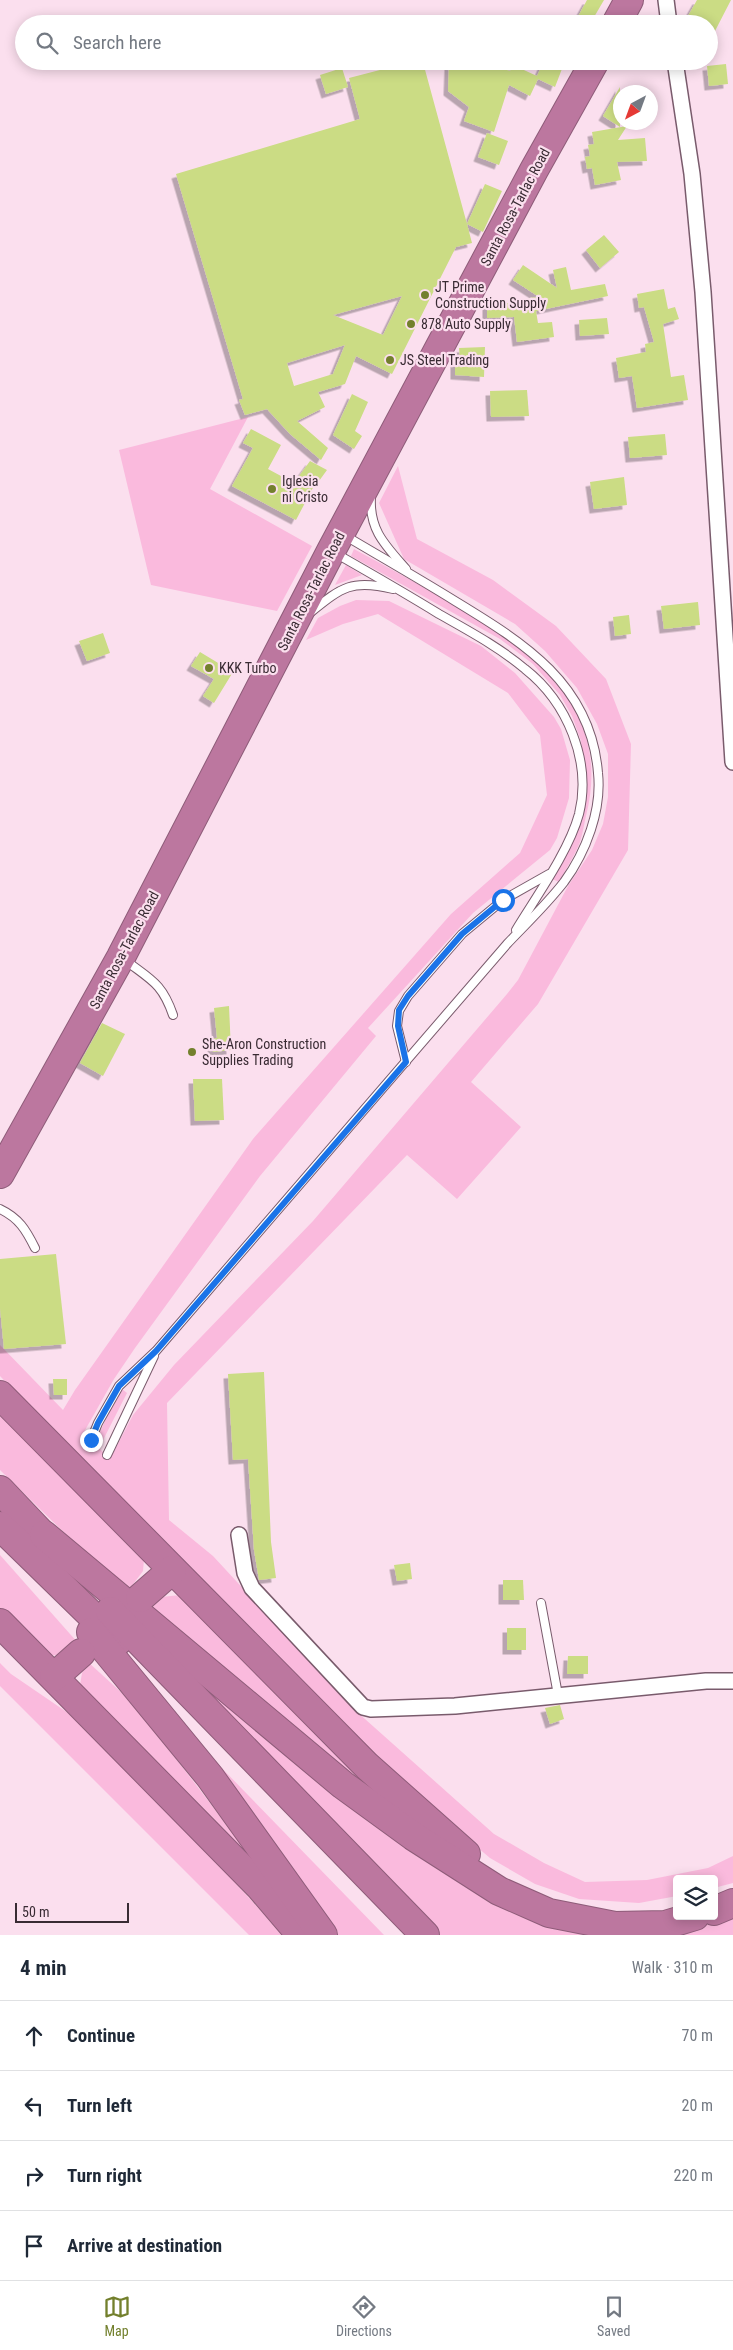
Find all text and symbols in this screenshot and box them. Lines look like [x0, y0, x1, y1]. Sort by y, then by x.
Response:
search box [15, 15, 718, 70]
icon: search [33, 29, 61, 57]
text: Search here [73, 31, 161, 54]
north arrow [613, 85, 658, 130]
street label: Santa Rosa-Tarlac Road [477, 145, 553, 269]
place label: JT Prime Construction Supply [435, 279, 546, 311]
marker: JT Prime Construction Supply [419, 289, 431, 301]
place label: 878 Auto Supply [421, 316, 511, 332]
marker: 878 Auto Supply [405, 318, 417, 330]
place label: JS Steel Trading [400, 352, 489, 368]
marker: JS Steel Trading [384, 354, 396, 366]
place label: Iglesia ni Cristo [282, 473, 328, 505]
marker: Iglesia ni Cristo [266, 483, 278, 495]
street label: Santa Rosa-Tarlac Road [274, 529, 348, 653]
place label: KKK Turbo [219, 660, 276, 676]
marker: KKK Turbo [203, 662, 215, 674]
street label: Santa Rosa-Tarlac Road [86, 888, 162, 1012]
route start [492, 889, 515, 912]
place label: She-Aron Construction Supplies Trading [202, 1036, 326, 1068]
marker: She-Aron Construction Supplies Trading [186, 1046, 198, 1058]
route end [80, 1429, 103, 1452]
map controls [673, 1875, 718, 1920]
button: layers [673, 1875, 718, 1920]
scale bar [15, 1900, 129, 1923]
text: 50 m [22, 1904, 50, 1920]
text: 4 min [20, 1956, 67, 1980]
text: Walk · 310 m [632, 1958, 713, 1977]
icon: ahead [20, 2022, 48, 2050]
text: Continue [67, 2024, 135, 2047]
text: 70 m [681, 2026, 713, 2045]
icon: left [20, 2092, 48, 2120]
text: Turn left [67, 2094, 132, 2117]
text: 20 m [681, 2096, 713, 2115]
icon: right [20, 2162, 48, 2190]
text: Turn right [67, 2164, 142, 2187]
text: 220 m [674, 2166, 713, 2185]
icon: arrive [20, 2232, 48, 2260]
text: Arrive at destination [67, 2234, 222, 2257]
tab: Map [103, 2293, 131, 2339]
tab: Directions [336, 2293, 392, 2339]
tab: Saved [597, 2293, 630, 2339]

